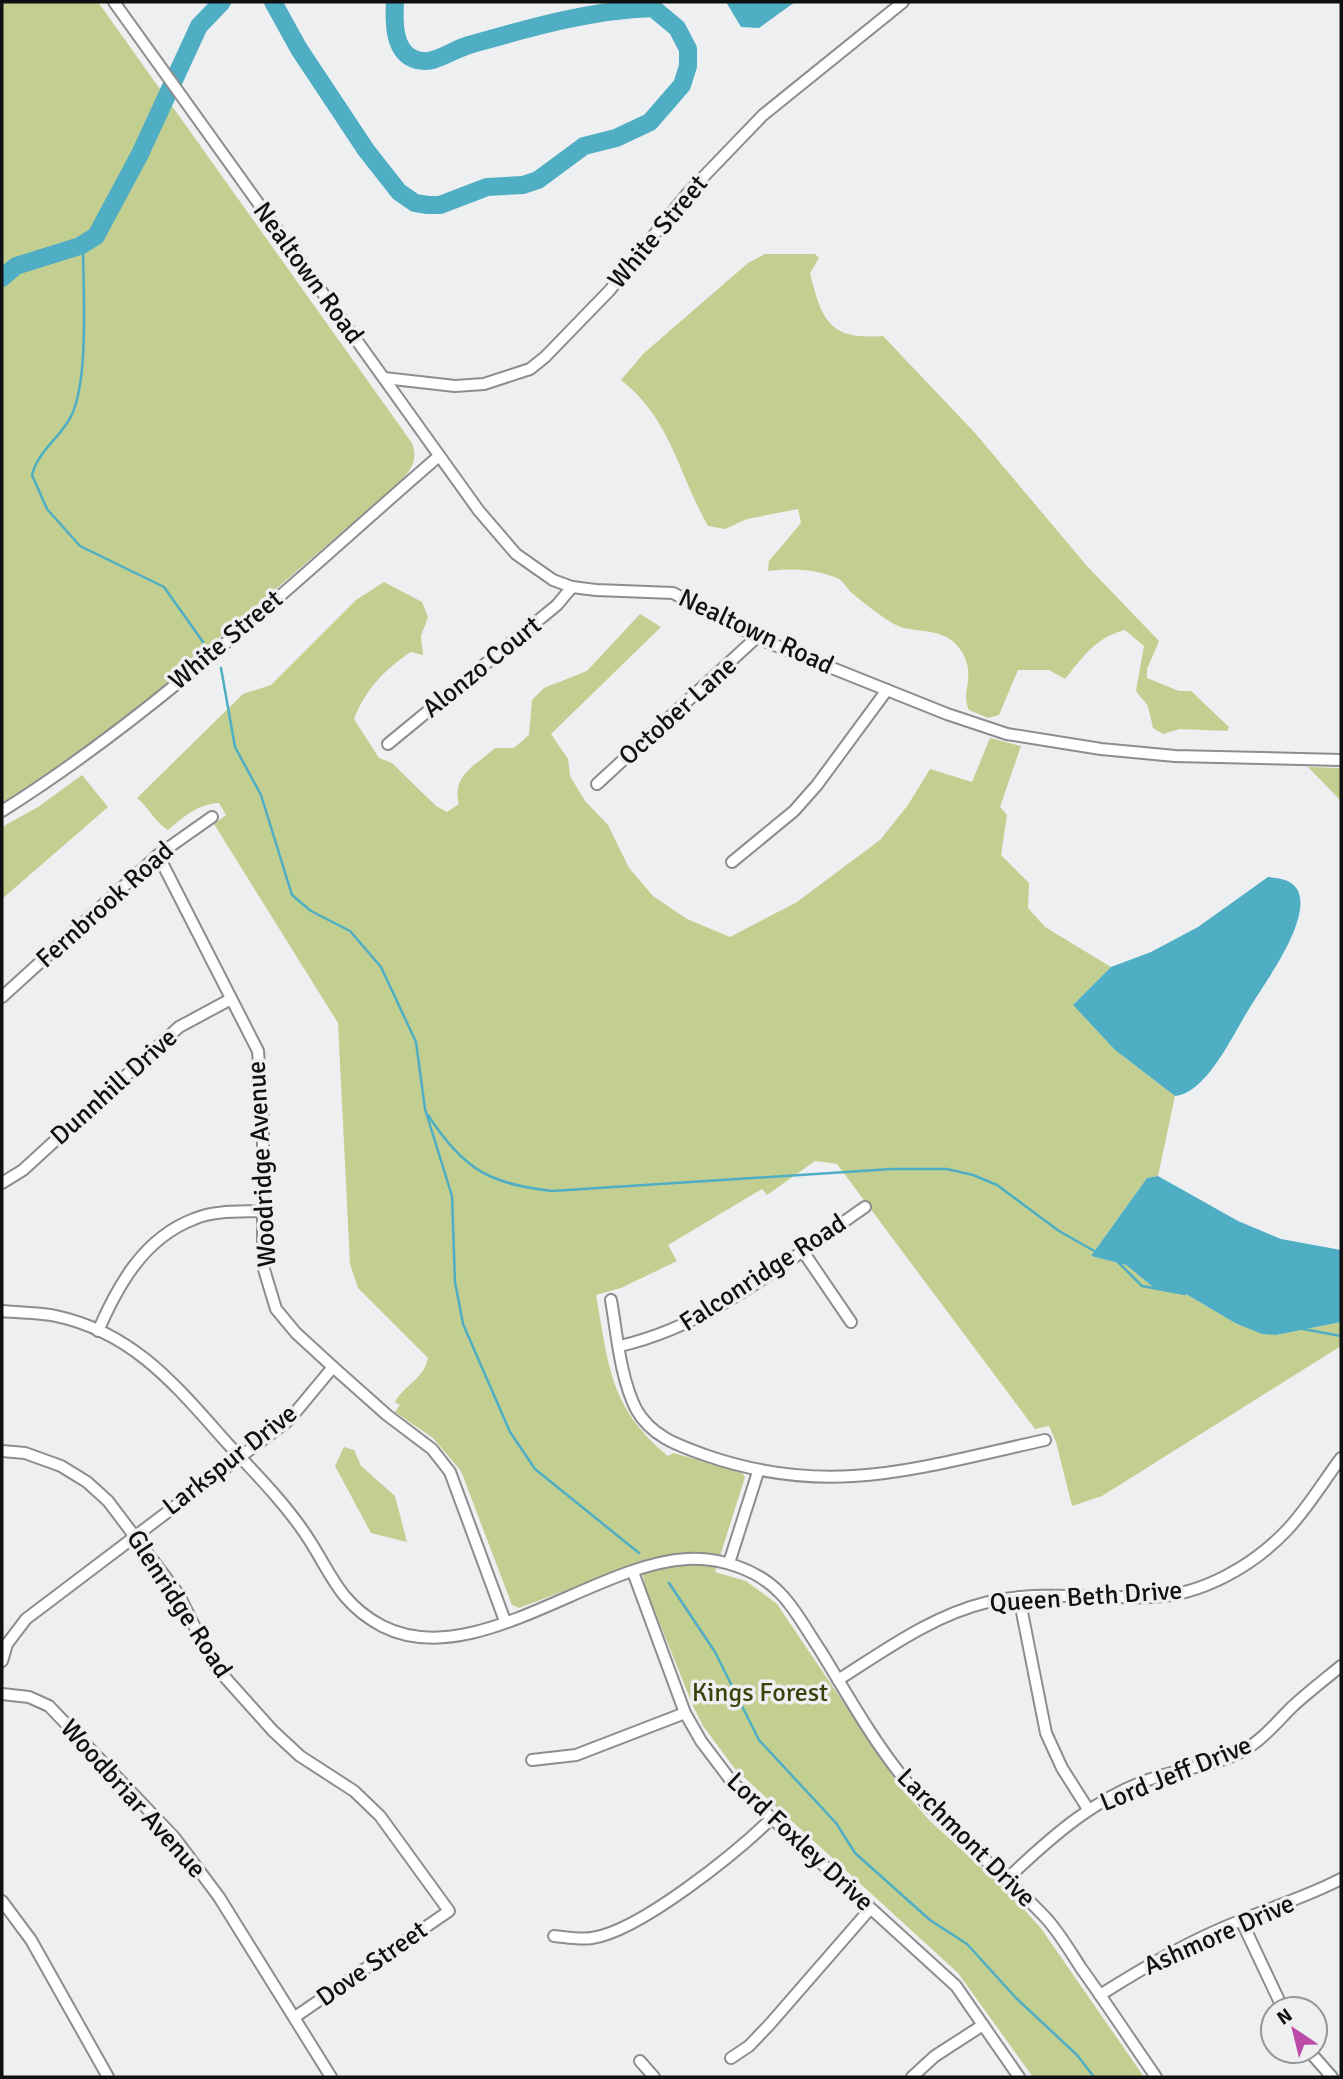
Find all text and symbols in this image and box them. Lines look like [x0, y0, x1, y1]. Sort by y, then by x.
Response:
street label: White Street [601, 169, 715, 295]
street label: Nealtown Road [246, 196, 370, 350]
street label: Nealtown Road [673, 582, 839, 682]
street label: White Street [163, 583, 289, 697]
street label: Alonzo Court [416, 609, 548, 725]
street label: October Lane [612, 650, 744, 772]
street label: Fernbrook Road [30, 835, 180, 975]
street label: Dunnhill Drive [44, 1022, 184, 1152]
street label: Woodridge Avenue [241, 1060, 283, 1268]
street label: Falconridge Road [674, 1207, 852, 1339]
street label: Larkspur Drive [156, 1398, 304, 1522]
street label: Glenridge Road [119, 1524, 239, 1684]
street label: Queen Beth Drive [989, 1574, 1183, 1620]
park label: Kings Forest [692, 1677, 828, 1709]
street label: Woodbriar Avenue [53, 1713, 213, 1885]
street label: Lord Jeff Drive [1096, 1729, 1256, 1819]
street label: Larchmont Drive [890, 1762, 1042, 1914]
street label: Lord Foxley Drive [720, 1766, 880, 1918]
street label: Ashmore Drive [1139, 1888, 1299, 1982]
street label: Dove Street [310, 1914, 434, 2014]
north arrow [1259, 1995, 1329, 2065]
text: N [1273, 2003, 1297, 2031]

